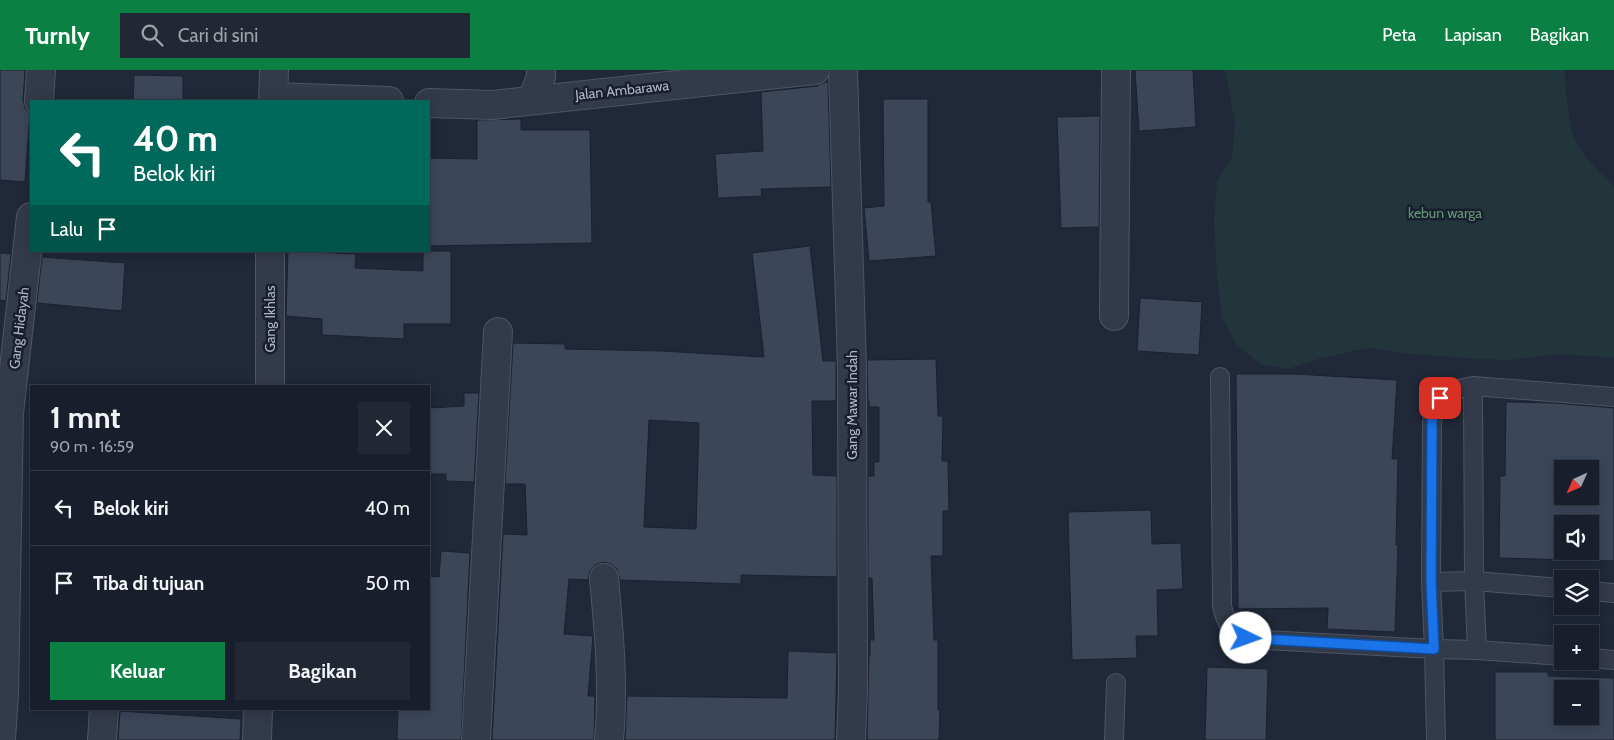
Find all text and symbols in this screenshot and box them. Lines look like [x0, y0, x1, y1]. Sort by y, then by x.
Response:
search box [120, 13, 470, 58]
text: Turnly [25, 21, 90, 50]
icon: search [138, 21, 166, 49]
text: Cari di sini [178, 24, 258, 47]
text: Peta [1382, 24, 1416, 46]
text: Lapisan [1444, 24, 1502, 46]
text: Bagikan [1530, 24, 1589, 46]
street label: Jalan Ambarawa [573, 76, 670, 104]
text: 40 m [133, 117, 218, 160]
icon: left [50, 120, 115, 185]
text: Belok kiri [133, 160, 216, 187]
park label: kebun warga [1408, 204, 1482, 222]
icon: arrive [93, 215, 121, 243]
text: Lalu [50, 218, 83, 241]
street label: Gang Ikhlas [261, 285, 279, 353]
street label: Gang Hidayah [5, 286, 33, 370]
street label: Gang Mawar Indah [843, 350, 861, 460]
pin [1419, 377, 1461, 419]
icon: arrive [1426, 384, 1454, 412]
text: 1 mnt [50, 399, 121, 436]
button: close [358, 402, 410, 454]
text: 90 m · 16:59 [50, 437, 134, 456]
north arrow [1554, 460, 1599, 505]
map controls [1554, 460, 1599, 725]
icon: left [50, 494, 78, 522]
text: Belok kiri [93, 497, 169, 520]
text: 40 m [365, 497, 410, 520]
button: sound [1554, 515, 1599, 560]
icon: arrive [50, 569, 78, 597]
button: layers [1554, 570, 1599, 615]
text: Tiba di tujuan [93, 572, 204, 595]
text: 50 m [366, 572, 410, 595]
position arrow [1219, 611, 1271, 663]
button: + [1554, 625, 1599, 670]
button: Keluar [50, 642, 225, 700]
button: Bagikan [235, 642, 410, 700]
button: − [1554, 680, 1599, 725]

